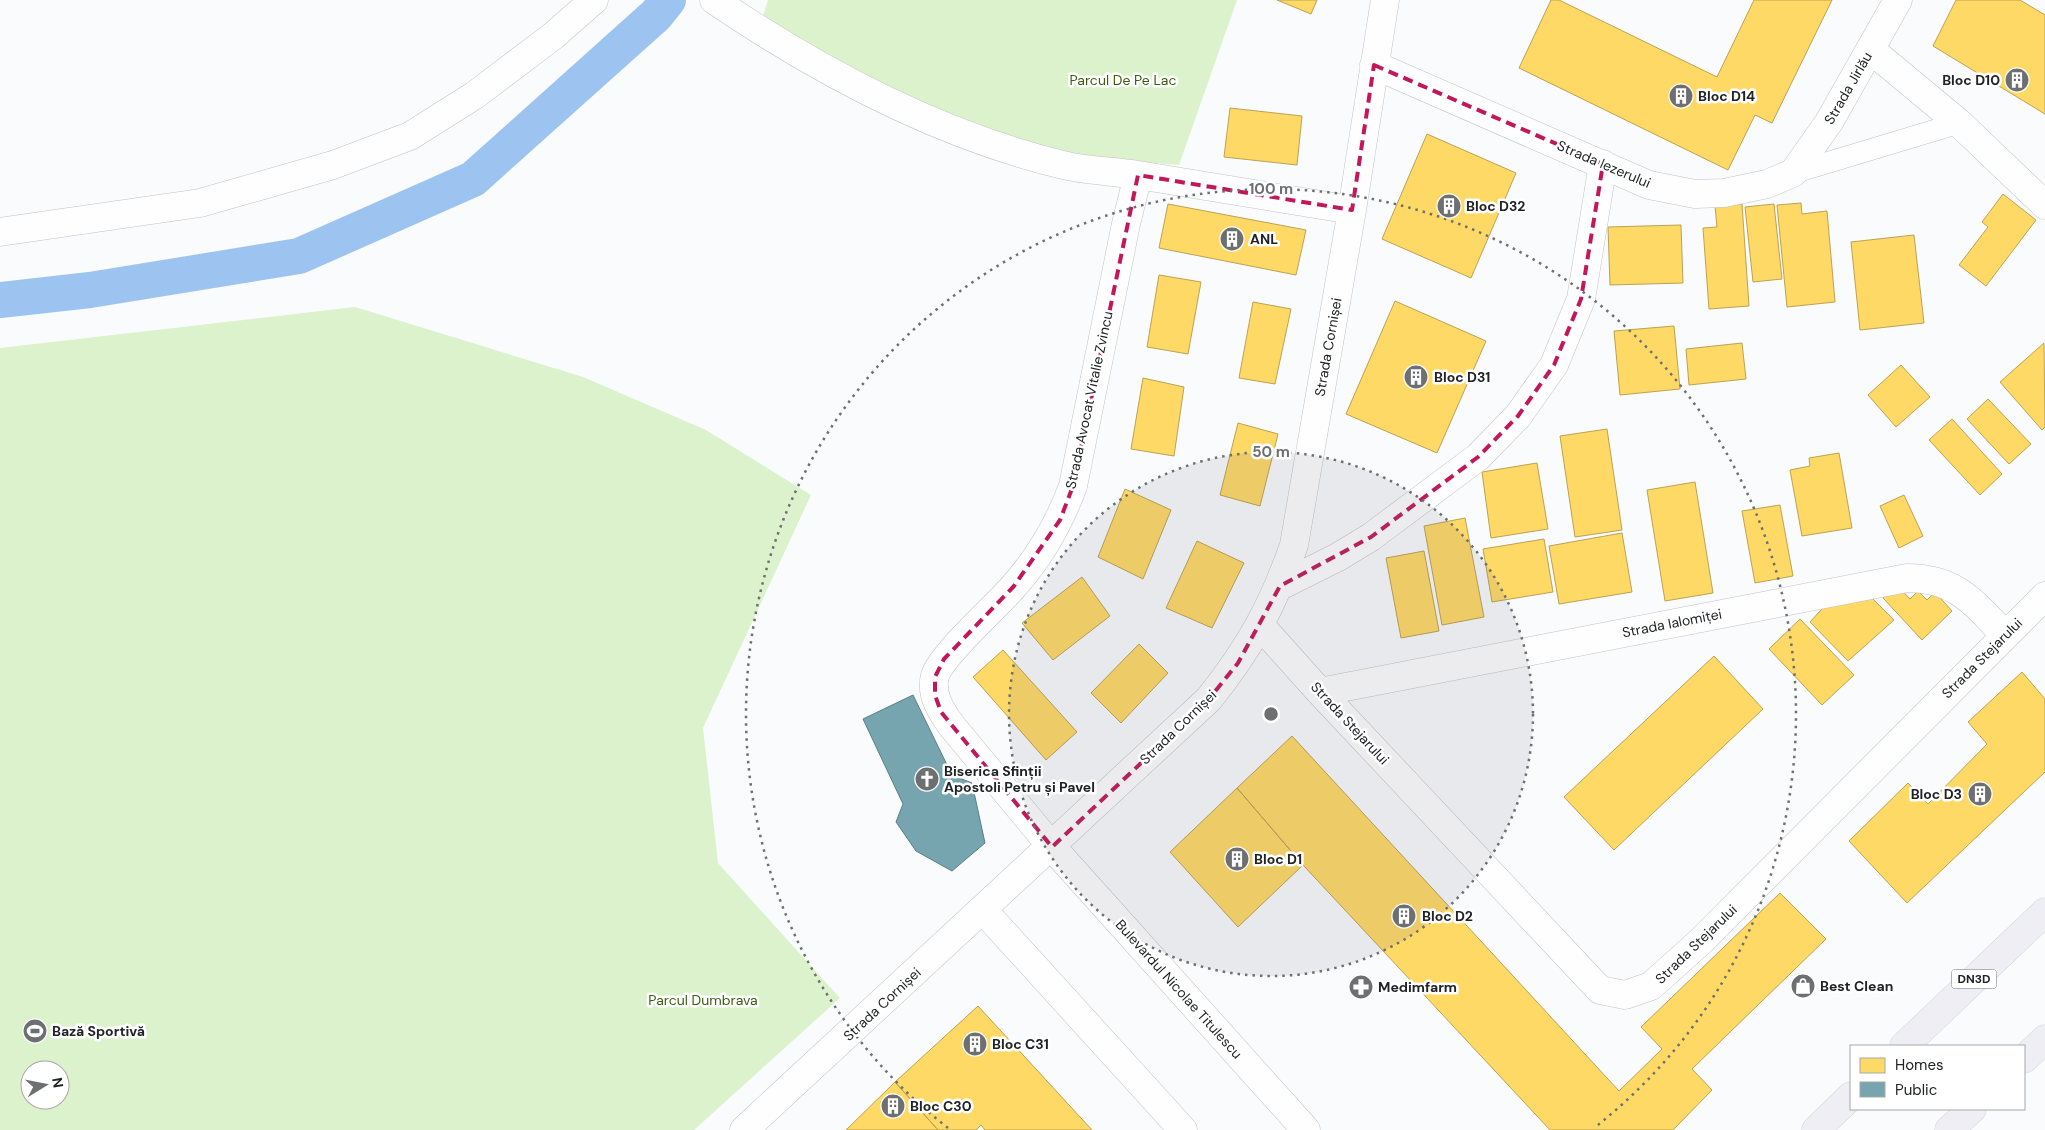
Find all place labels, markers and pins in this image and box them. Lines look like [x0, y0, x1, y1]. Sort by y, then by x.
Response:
building icon: Bloc D10 [2004, 67, 2030, 93]
place label: Bloc D10 [1942, 71, 2000, 89]
building icon: Bloc D14 [1668, 83, 1694, 109]
place label: Bloc D14 [1698, 87, 1755, 105]
building icon: Bloc D32 [1436, 193, 1462, 219]
place label: Bloc D32 [1466, 197, 1525, 215]
building icon: ANL [1219, 226, 1245, 252]
place label: ANL [1250, 230, 1278, 248]
building icon: Bloc D31 [1403, 364, 1429, 390]
place label: Bloc D31 [1434, 368, 1490, 386]
centre of rings [1262, 705, 1280, 723]
place label: Biserica Sfinții Apostoli Petru și Pavel [944, 762, 1095, 796]
church icon: Biserica Sfinții Apostoli Petru și Pavel [914, 766, 940, 792]
building icon: Bloc D3 [1967, 781, 1993, 807]
place label: Bloc D3 [1911, 785, 1962, 803]
building icon: Bloc D1 [1224, 846, 1250, 872]
place label: Bloc D1 [1254, 850, 1302, 868]
building icon: Bloc D2 [1391, 903, 1417, 929]
place label: Bloc D2 [1422, 907, 1473, 925]
shop icon: Best Clean [1790, 973, 1816, 999]
pharmacy icon: Medimfarm [1348, 974, 1374, 1000]
place label: Best Clean [1820, 977, 1893, 995]
place label: Medimfarm [1378, 978, 1457, 996]
sports icon: Bază Sportivă [22, 1018, 48, 1044]
place label: Bază Sportivă [52, 1022, 145, 1040]
building icon: Bloc C31 [962, 1031, 988, 1057]
place label: Bloc C31 [992, 1035, 1049, 1053]
building icon: Bloc C30 [880, 1093, 906, 1119]
place label: Bloc C30 [910, 1097, 972, 1115]

